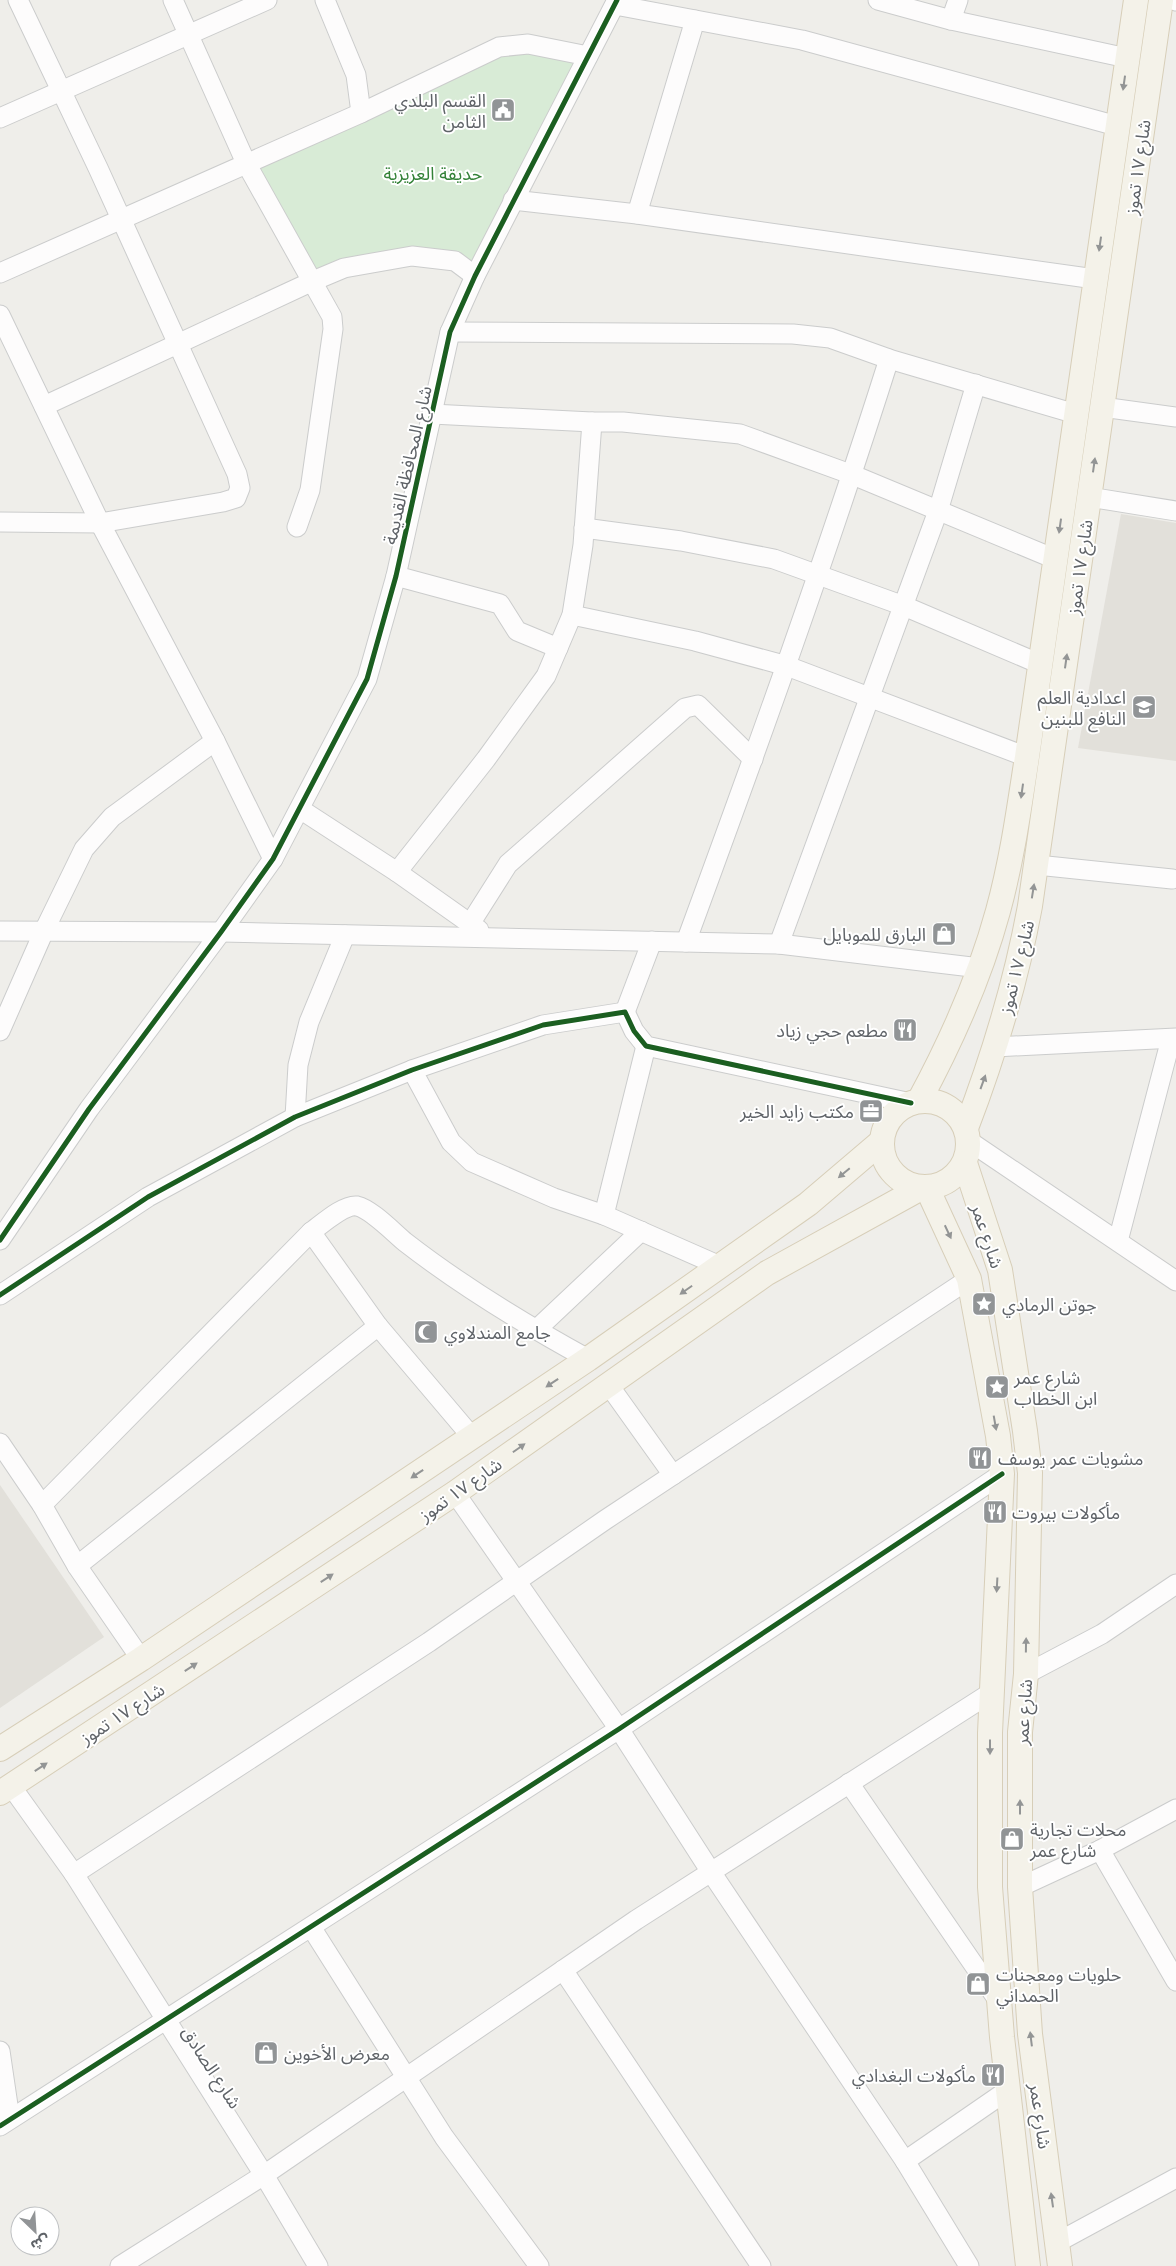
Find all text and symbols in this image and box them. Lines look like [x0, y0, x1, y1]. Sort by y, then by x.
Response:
one-way arrow [1119, 75, 1127, 91]
place label: القسم البلدي الثامن [394, 88, 486, 133]
public building icon: القسم البلدي الثامن [490, 97, 516, 123]
street label: شارع ١٧ تموز [1118, 118, 1159, 218]
park label: حديقة العزيزية [384, 161, 482, 185]
one-way arrow [1096, 236, 1104, 252]
street label: شارع المحافظة القديمة [377, 383, 440, 547]
one-way arrow [1090, 457, 1098, 473]
one-way arrow [1056, 518, 1064, 534]
street label: شارع ١٧ تموز [1060, 518, 1101, 618]
one-way arrow [1062, 653, 1070, 669]
place label: اعدادية العلم النافع للبنين [1038, 685, 1126, 733]
school or university icon: اعدادية العلم النافع للبنين [1131, 694, 1157, 720]
one-way arrow [1018, 783, 1026, 799]
one-way arrow [1029, 883, 1037, 899]
street label: شارع ١٧ تموز [993, 918, 1042, 1018]
shop icon: البارق للموبايل [931, 921, 957, 947]
place label: البارق للموبايل [823, 922, 926, 946]
restaurant icon: مطعم حجي زياد [892, 1017, 918, 1043]
place label: مطعم حجي زياد [776, 1018, 888, 1044]
one-way arrow [979, 1074, 987, 1089]
office icon: مكتب زايد الخير [858, 1098, 884, 1124]
place label: مكتب زايد الخير [739, 1099, 854, 1123]
one-way arrow [838, 1167, 851, 1178]
street label: شارع عمر [963, 1200, 1010, 1272]
one-way arrow [944, 1225, 952, 1239]
one-way arrow [679, 1285, 692, 1295]
place icon: جوتن الرمادي [971, 1291, 997, 1317]
place label: جوتن الرمادي [1002, 1292, 1097, 1318]
mosque icon: جامع المندلاوي [413, 1319, 439, 1345]
place label: جامع المندلاوي [444, 1320, 551, 1347]
place label: شارع عمر ابن الخطاب [1013, 1365, 1097, 1410]
place icon: شارع عمر ابن الخطاب [984, 1374, 1010, 1400]
one-way arrow [546, 1378, 559, 1388]
one-way arrow [992, 1415, 1000, 1431]
one-way arrow [512, 1443, 526, 1453]
restaurant icon: مشويات عمر يوسف [967, 1445, 993, 1471]
place label: مشويات عمر يوسف [998, 1446, 1143, 1470]
street label: شارع ١٧ تموز [413, 1452, 508, 1529]
one-way arrow [411, 1469, 424, 1479]
restaurant icon: مأكولات بيروت [982, 1499, 1008, 1525]
place label: مأكولات بيروت [1012, 1500, 1120, 1524]
one-way arrow [320, 1573, 333, 1583]
one-way arrow [993, 1577, 1001, 1593]
one-way arrow [1022, 1637, 1030, 1653]
one-way arrow [184, 1663, 198, 1672]
street label: شارع ١٧ تموز [74, 1677, 170, 1752]
street label: شارع عمر [1009, 1678, 1040, 1747]
one-way arrow [986, 1739, 994, 1755]
one-way arrow [34, 1762, 47, 1771]
one-way arrow [1016, 1799, 1024, 1815]
place label: محلات تجارية شارع عمر [1029, 1817, 1127, 1865]
shop icon: محلات تجارية شارع عمر [999, 1826, 1025, 1852]
place label: حلويات ومعجنات الحمداني [996, 1962, 1121, 2009]
shop icon: حلويات ومعجنات الحمداني [965, 1971, 991, 1997]
street label: شارع الصادق [174, 2021, 248, 2114]
one-way arrow [1027, 2031, 1035, 2047]
shop icon: معرض الأخوين [253, 2040, 279, 2066]
place label: معرض الأخوين [284, 2041, 390, 2065]
restaurant icon: مأكولات البغدادي [980, 2062, 1006, 2088]
place label: مأكولات البغدادي [852, 2063, 976, 2089]
street label: شارع عمر [1021, 2080, 1057, 2151]
one-way arrow [1048, 2192, 1056, 2208]
north arrow [10, 2206, 60, 2256]
text: ش [28, 2231, 53, 2256]

